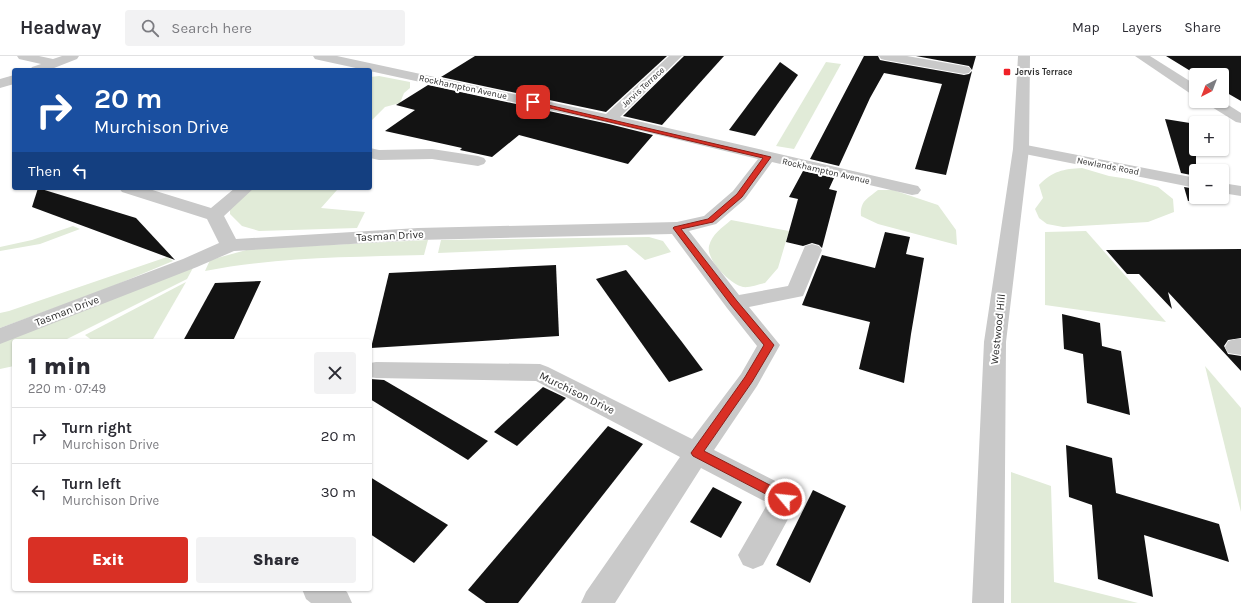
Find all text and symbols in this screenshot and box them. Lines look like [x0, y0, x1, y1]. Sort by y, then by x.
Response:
search box [125, 10, 405, 46]
text: Headway [20, 17, 101, 39]
icon: search [139, 17, 161, 39]
text: Search here [171, 19, 252, 37]
text: Map [1072, 19, 1100, 36]
text: Layers [1122, 19, 1162, 36]
text: Share [1184, 19, 1221, 36]
street label: Jervis Terrace [620, 64, 667, 109]
marker: Jervis Terrace [1002, 67, 1012, 77]
place label: Jervis Terrace [1015, 67, 1073, 77]
north arrow [1189, 68, 1229, 108]
map controls [1189, 68, 1229, 204]
street label: Rockhampton Avenue [418, 73, 508, 101]
text: 20 m [94, 82, 162, 115]
icon: right [28, 84, 80, 136]
pin [516, 85, 550, 119]
icon: arrive [522, 91, 544, 113]
text: Murchison Drive [94, 116, 229, 138]
button: + [1189, 116, 1229, 156]
street label: Newlands Road [1076, 155, 1140, 177]
street label: Rockhampton Avenue [781, 156, 871, 186]
icon: left [69, 160, 91, 182]
text: Then [28, 162, 61, 180]
button: − [1189, 164, 1229, 204]
street label: Tasman Drive [356, 228, 424, 244]
street label: Tasman Drive [33, 293, 101, 329]
street label: Westwood Hill [988, 293, 1008, 365]
text: 1 min [28, 352, 91, 380]
button: close [314, 352, 356, 394]
street label: Murchison Drive [537, 369, 617, 417]
text: 220 m · 07:49 [28, 381, 106, 396]
text: Turn right [62, 419, 132, 437]
icon: right [28, 425, 50, 447]
text: 20 m [321, 427, 356, 445]
text: Murchison Drive [62, 437, 159, 452]
text: Turn left [62, 475, 121, 493]
position arrow [764, 478, 806, 520]
icon: left [28, 481, 50, 503]
text: 30 m [321, 483, 356, 501]
text: Murchison Drive [62, 493, 159, 508]
button: Exit [28, 537, 188, 583]
button: Share [196, 537, 356, 583]

